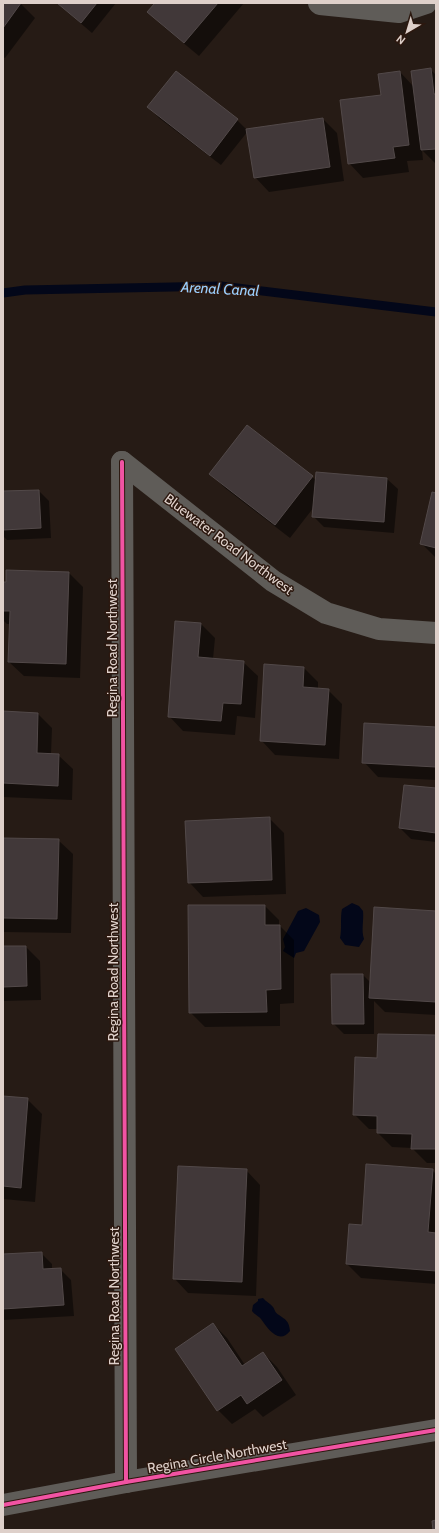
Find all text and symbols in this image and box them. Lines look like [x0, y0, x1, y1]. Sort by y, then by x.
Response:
north arrow [387, 12, 427, 52]
text: N [393, 32, 408, 48]
water label: Arenal Canal [180, 278, 260, 300]
street label: Bluewater Road Northwest [161, 489, 297, 599]
street label: Regina Road Northwest [103, 578, 121, 717]
street label: Regina Road Northwest [104, 902, 122, 1041]
street label: Regina Road Northwest [105, 1226, 123, 1365]
street label: Regina Circle Northwest [146, 1435, 288, 1477]

